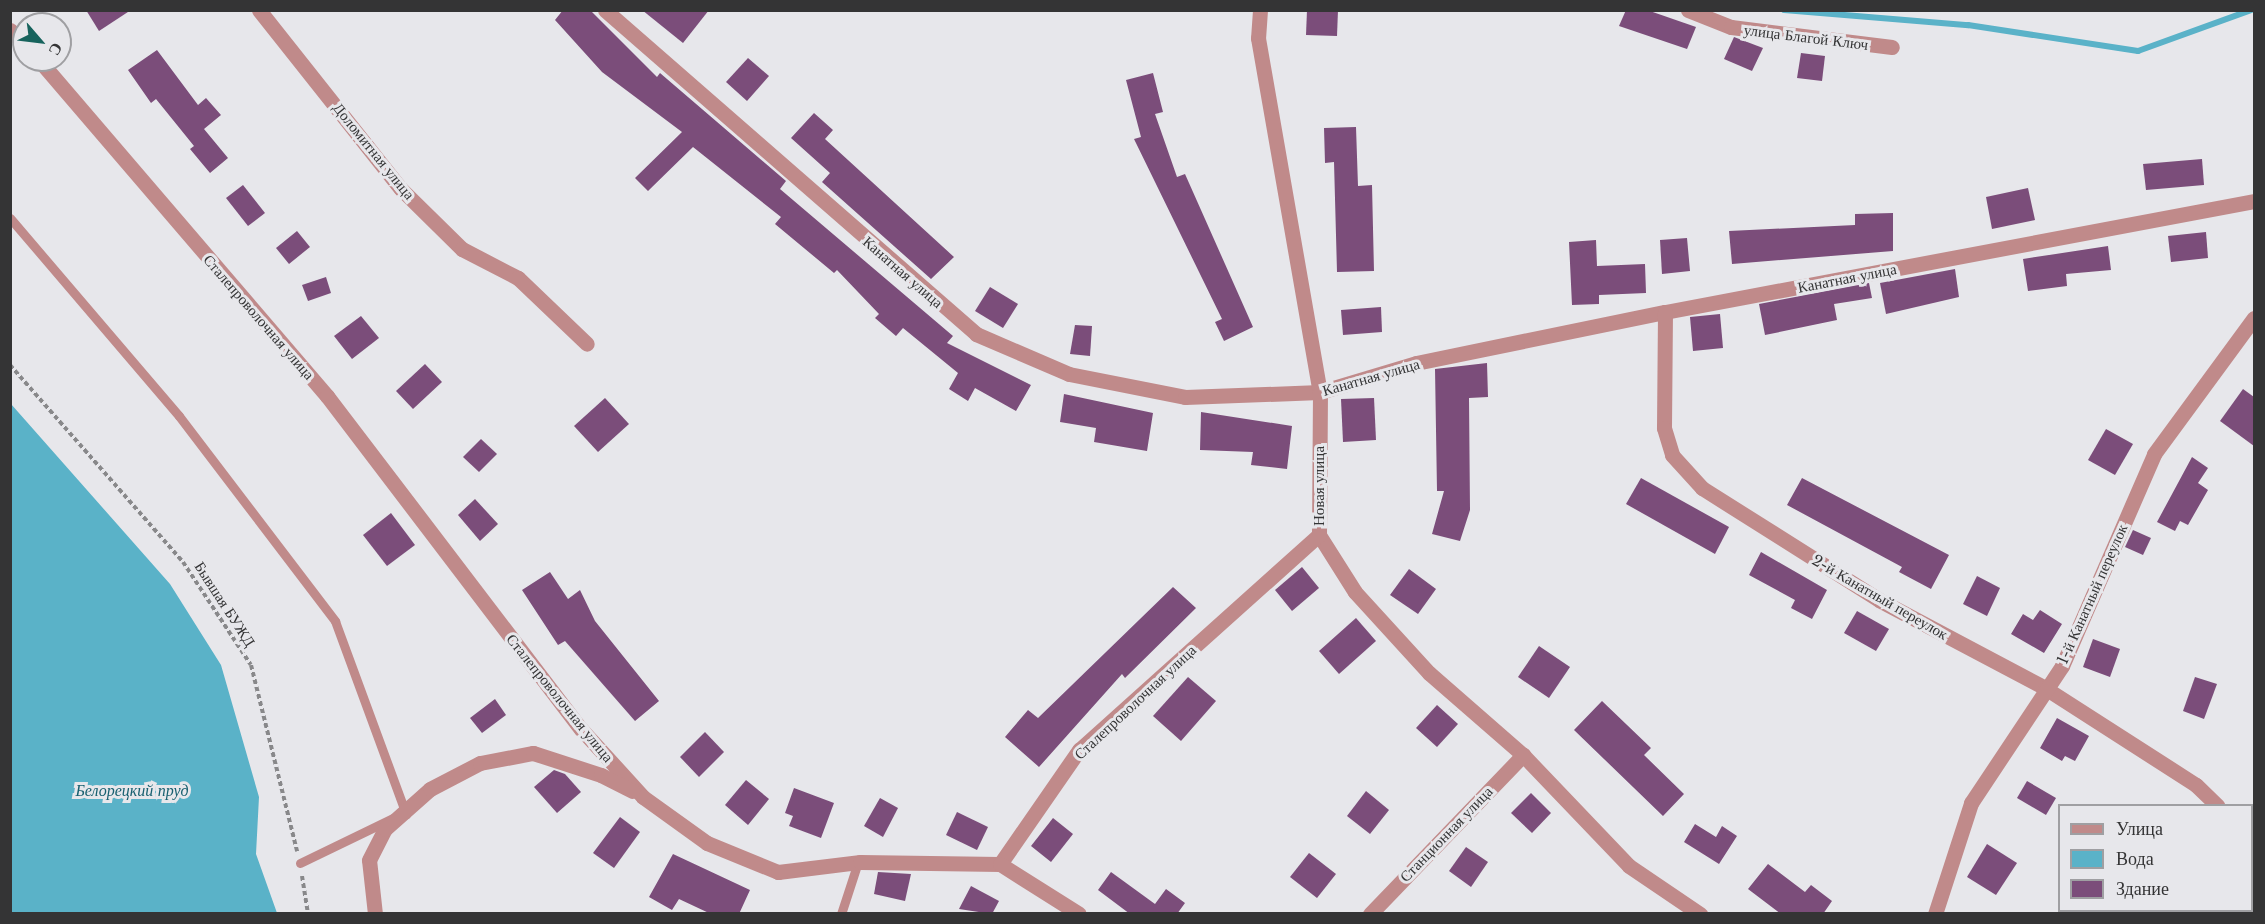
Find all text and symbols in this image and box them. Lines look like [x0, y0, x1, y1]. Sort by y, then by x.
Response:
north arrow [12, 12, 72, 72]
street label: улица Благой Ключ [1743, 20, 1869, 54]
text: С [45, 40, 68, 59]
street label: Доломитная улица [329, 99, 419, 203]
street label: Канатная улица [859, 232, 947, 312]
street label: Сталепроволочная улица [200, 251, 318, 383]
street label: Канатная улица [1796, 260, 1898, 296]
street label: Канатная улица [1320, 355, 1422, 399]
street label: Новая улица [1310, 446, 1328, 526]
street label: 1-й Канатный переулок [2053, 521, 2131, 667]
street label: 2-й Канатный переулок [1809, 551, 1951, 643]
street label: Бывшая БУЖД [191, 558, 259, 650]
street label: Сталепроволочная улица [503, 630, 617, 766]
street label: Сталепроволочная улица [1070, 641, 1200, 763]
water label: Белорецкий пруд [75, 780, 189, 800]
street label: Станционная улица [1396, 783, 1496, 885]
legend [2058, 804, 2253, 912]
text: Улица [2116, 818, 2163, 840]
text: Вода [2116, 848, 2154, 870]
text: Здание [2116, 878, 2169, 900]

